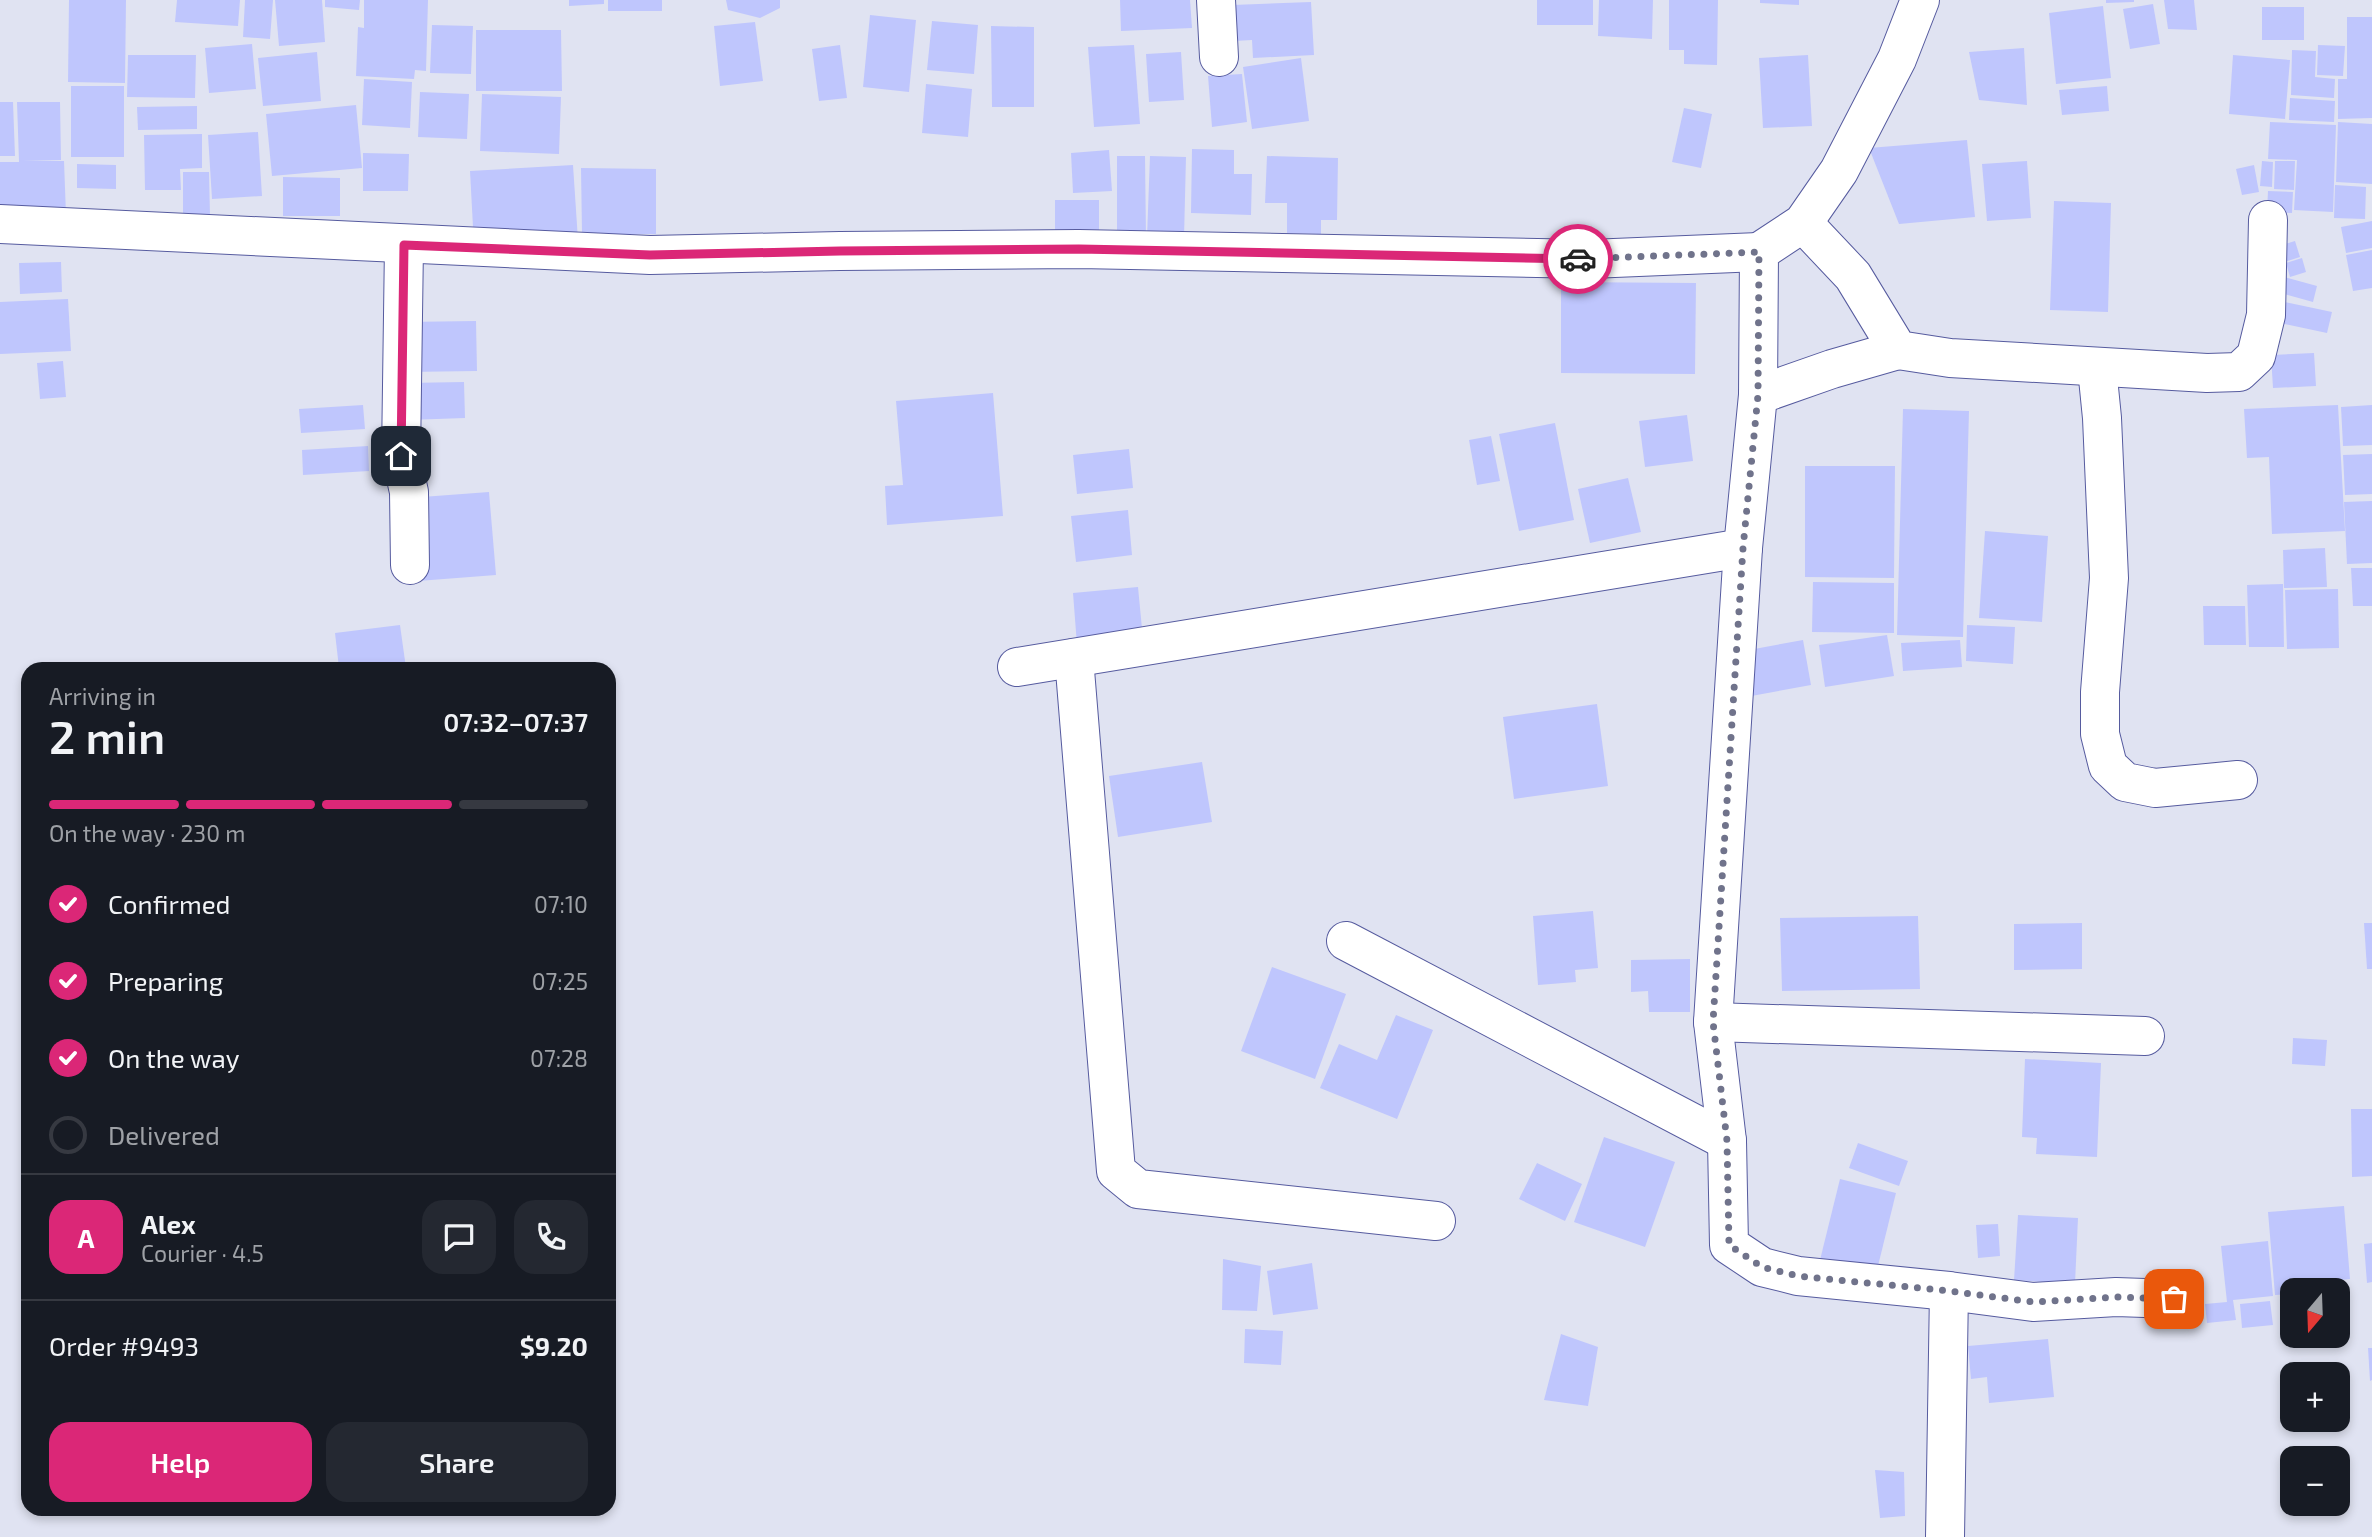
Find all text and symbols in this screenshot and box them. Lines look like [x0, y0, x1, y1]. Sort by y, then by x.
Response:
courier [1543, 224, 1613, 294]
icon: car [1559, 240, 1597, 278]
pin [371, 426, 431, 486]
icon: home [382, 437, 420, 475]
text: Arriving in [49, 682, 156, 710]
text: 07:32–07:37 [443, 706, 588, 737]
text: 2 min [49, 708, 165, 763]
text: On the way · 230 m [49, 819, 245, 847]
icon: check [49, 885, 87, 923]
text: Confirmed [108, 888, 231, 919]
text: 07:10 [534, 890, 588, 918]
icon: check [49, 962, 87, 1000]
text: Preparing [108, 965, 223, 996]
text: 07:25 [532, 967, 588, 995]
icon: check [49, 1039, 87, 1077]
text: On the way [108, 1042, 239, 1073]
text: 07:28 [530, 1044, 588, 1072]
text: Delivered [108, 1119, 220, 1150]
button: chat [422, 1200, 496, 1274]
button: phone [514, 1200, 588, 1274]
text: Alex [141, 1208, 196, 1239]
text: A [78, 1222, 94, 1253]
text: Courier · 4.5 [141, 1239, 264, 1267]
pin [2144, 1269, 2204, 1329]
north arrow [2280, 1278, 2350, 1348]
map controls [2280, 1278, 2350, 1516]
icon: bag [2155, 1280, 2193, 1318]
text: Order #9493 [49, 1330, 199, 1361]
text: $9.20 [520, 1330, 588, 1361]
button: + [2280, 1362, 2350, 1432]
button: Help [49, 1422, 312, 1502]
button: Share [326, 1422, 588, 1502]
button: − [2280, 1446, 2350, 1516]

